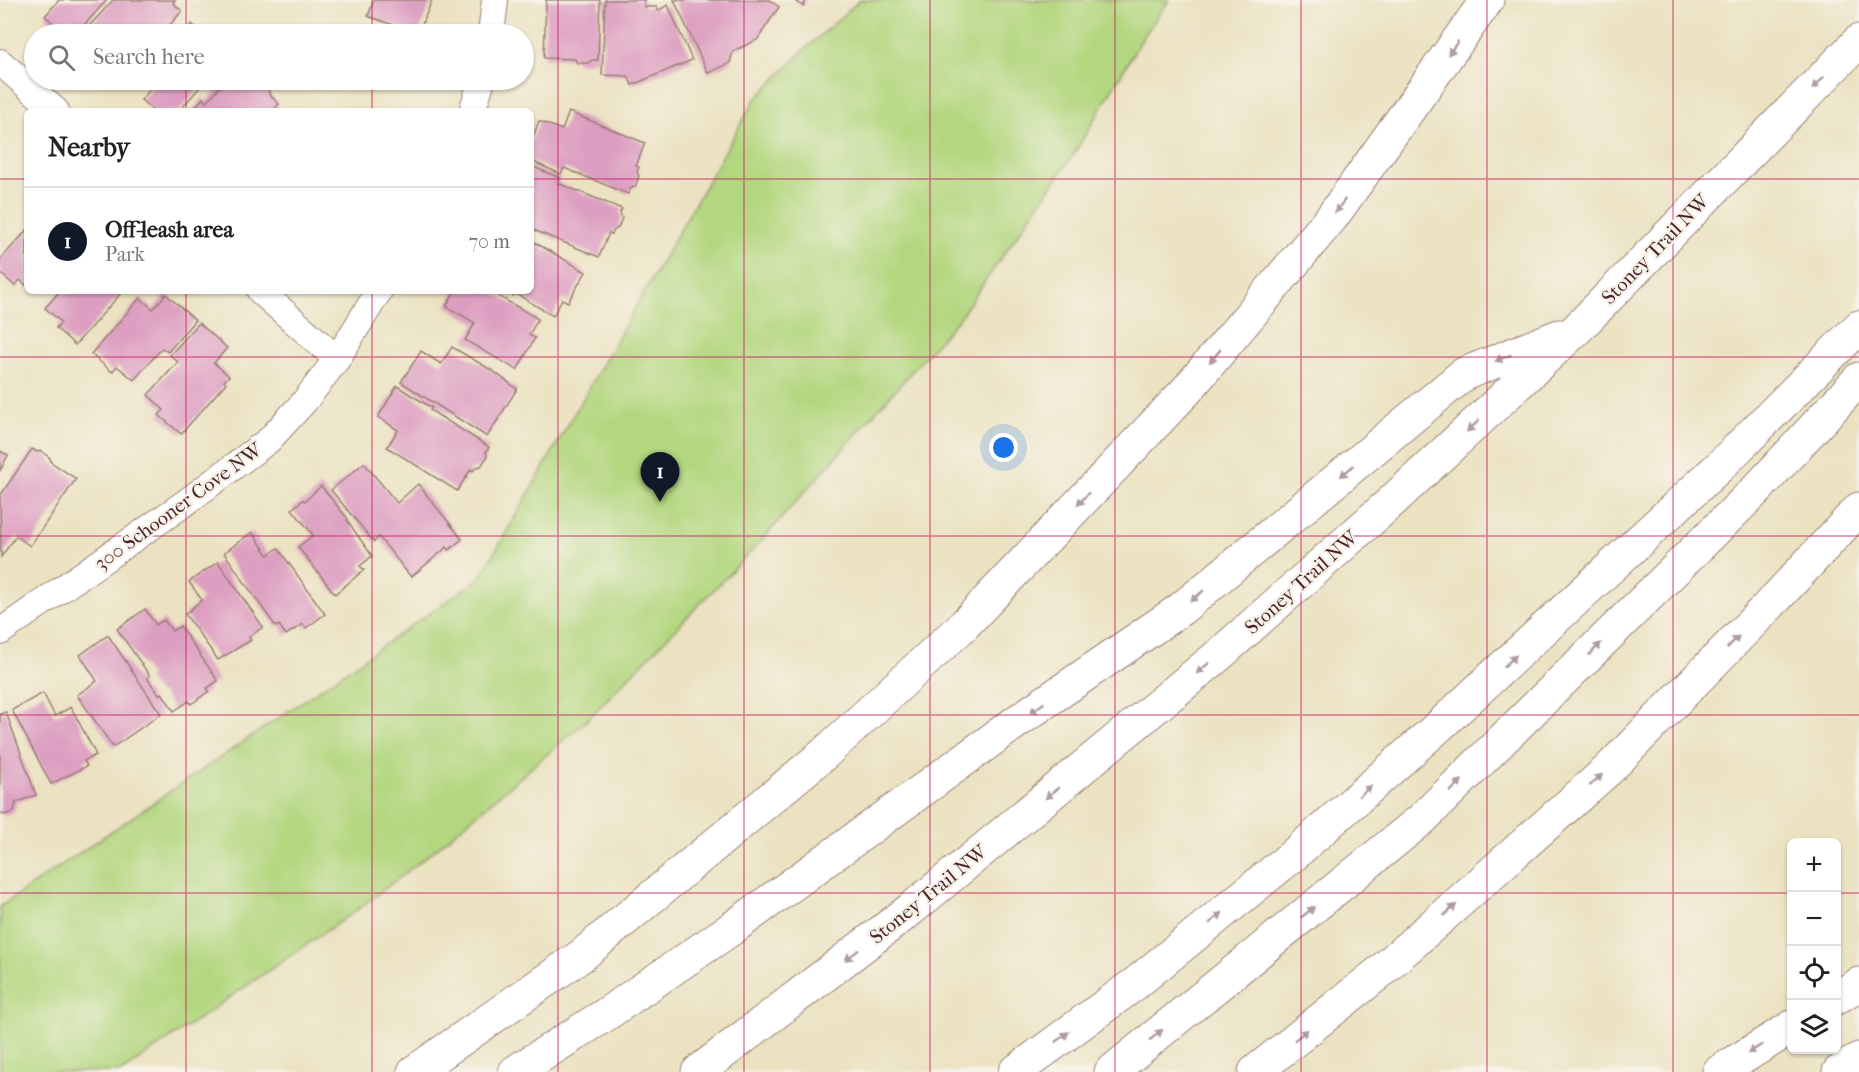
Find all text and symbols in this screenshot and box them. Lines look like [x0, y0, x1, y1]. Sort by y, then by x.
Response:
search box [24, 24, 534, 90]
one-way arrow [1447, 39, 1459, 55]
icon: search [45, 41, 78, 74]
text: Search here [93, 44, 205, 70]
one-way arrow [1812, 76, 1826, 90]
text: Nearby [48, 132, 130, 163]
street label: Stoney Trail NW [1597, 189, 1715, 309]
one-way arrow [1334, 198, 1346, 214]
text: Off-leash area [105, 217, 234, 243]
text: 1 [64, 230, 71, 253]
text: 70 m [468, 230, 510, 253]
text: Park [105, 243, 145, 266]
one-way arrow [1209, 348, 1222, 363]
one-way arrow [1494, 353, 1512, 363]
one-way arrow [1466, 419, 1481, 432]
your location [989, 433, 1018, 462]
street label: 300 Schooner Cove NW [90, 437, 267, 575]
pin: 1 [640, 452, 680, 502]
one-way arrow [1339, 465, 1354, 477]
one-way arrow [1076, 492, 1090, 507]
street label: Stoney Trail NW [1240, 525, 1364, 639]
one-way arrow [1190, 589, 1205, 602]
one-way arrow [1726, 635, 1740, 649]
one-way arrow [1587, 642, 1602, 656]
one-way arrow [1502, 654, 1517, 668]
one-way arrow [1195, 662, 1211, 675]
one-way arrow [1030, 702, 1046, 714]
one-way arrow [1588, 774, 1603, 787]
one-way arrow [1448, 779, 1462, 793]
one-way arrow [1357, 785, 1373, 798]
one-way arrow [1045, 786, 1060, 798]
map controls [1787, 838, 1841, 1054]
button: + [1787, 838, 1841, 892]
street label: Stoney Trail NW [865, 839, 993, 949]
button: − [1787, 892, 1841, 946]
one-way arrow [1442, 904, 1457, 917]
one-way arrow [1300, 907, 1315, 919]
one-way arrow [1208, 911, 1224, 924]
button: locate [1787, 946, 1841, 1000]
one-way arrow [844, 948, 859, 960]
button: layers [1787, 1000, 1841, 1054]
one-way arrow [1148, 1029, 1164, 1042]
one-way arrow [1293, 1029, 1309, 1042]
one-way arrow [1055, 1032, 1070, 1044]
one-way arrow [1747, 1044, 1763, 1055]

